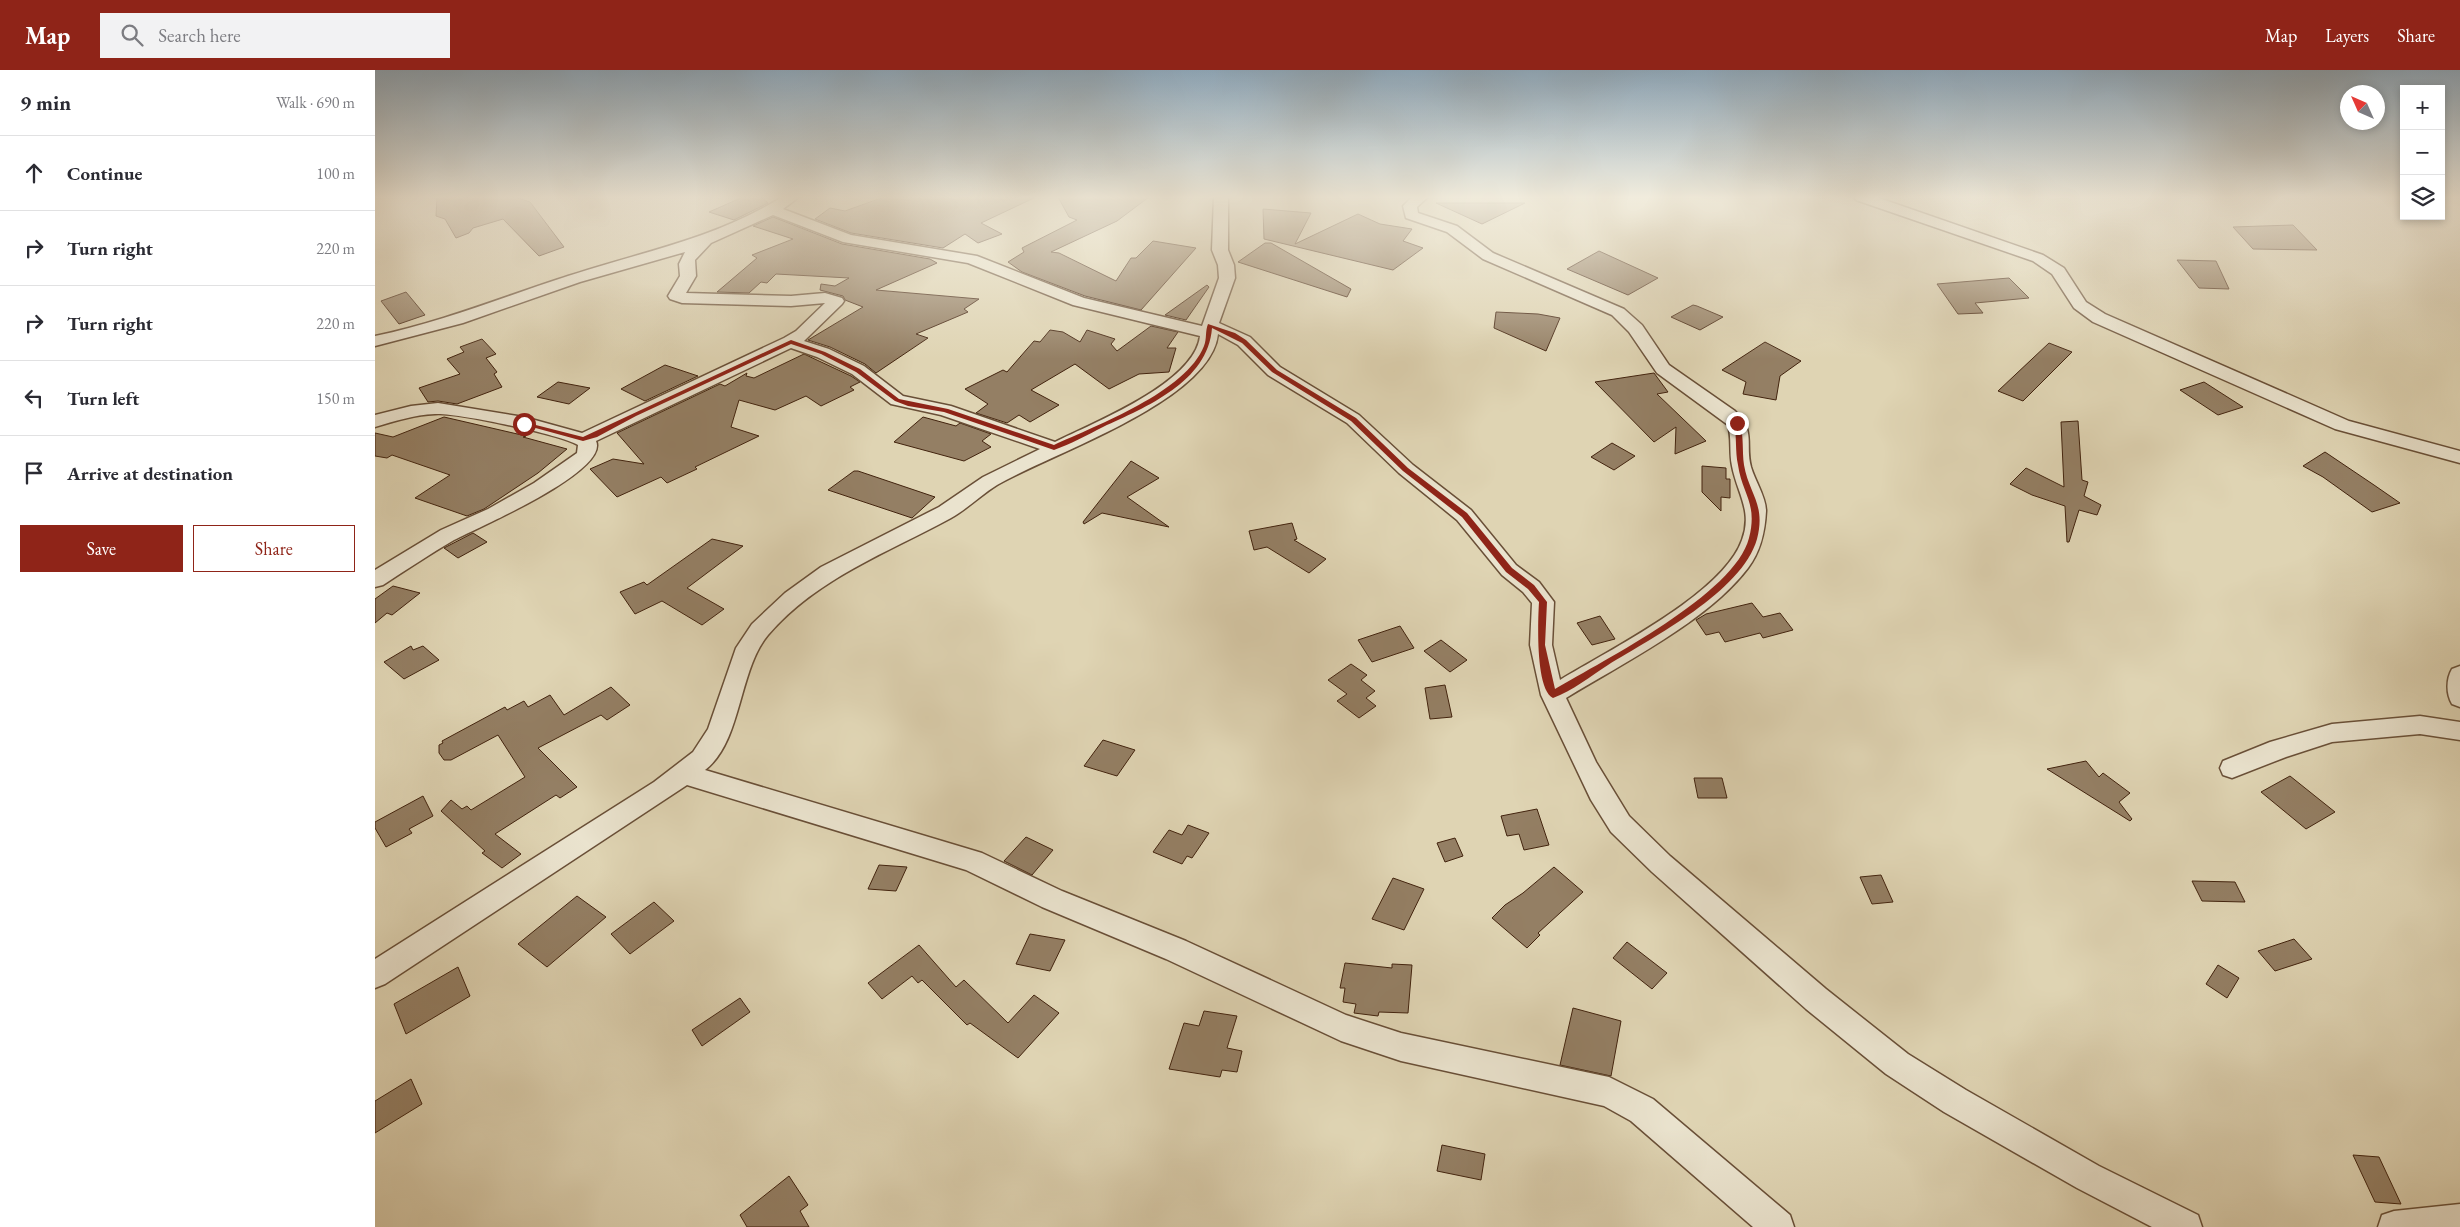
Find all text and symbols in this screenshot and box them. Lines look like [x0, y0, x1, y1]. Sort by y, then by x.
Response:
search box [100, 13, 450, 58]
text: Map [25, 20, 70, 51]
icon: search [118, 21, 146, 49]
text: Search here [158, 23, 241, 48]
text: Map [2265, 24, 2297, 47]
text: Layers [2325, 24, 2369, 47]
text: Share [2397, 24, 2435, 47]
north arrow [2340, 85, 2385, 130]
map controls [2400, 85, 2445, 220]
button: + [2400, 85, 2445, 130]
text: 9 min [20, 89, 71, 116]
text: Walk · 690 m [276, 92, 355, 113]
button: − [2400, 130, 2445, 175]
icon: ahead [20, 159, 48, 187]
text: Continue [67, 161, 142, 186]
text: 100 m [316, 163, 355, 184]
button: layers [2400, 175, 2445, 220]
icon: right [20, 234, 48, 262]
text: Turn right [67, 236, 153, 261]
text: 220 m [316, 238, 355, 259]
icon: right [20, 309, 48, 337]
text: Turn right [67, 311, 153, 336]
text: 220 m [316, 313, 355, 334]
icon: left [20, 384, 48, 412]
text: Turn left [67, 386, 139, 411]
text: 150 m [316, 388, 355, 409]
route end [1726, 412, 1749, 435]
route start [513, 413, 536, 436]
icon: arrive [20, 459, 48, 487]
text: Arrive at destination [67, 461, 233, 486]
button: Save [20, 525, 183, 572]
button: Share [193, 525, 355, 572]

